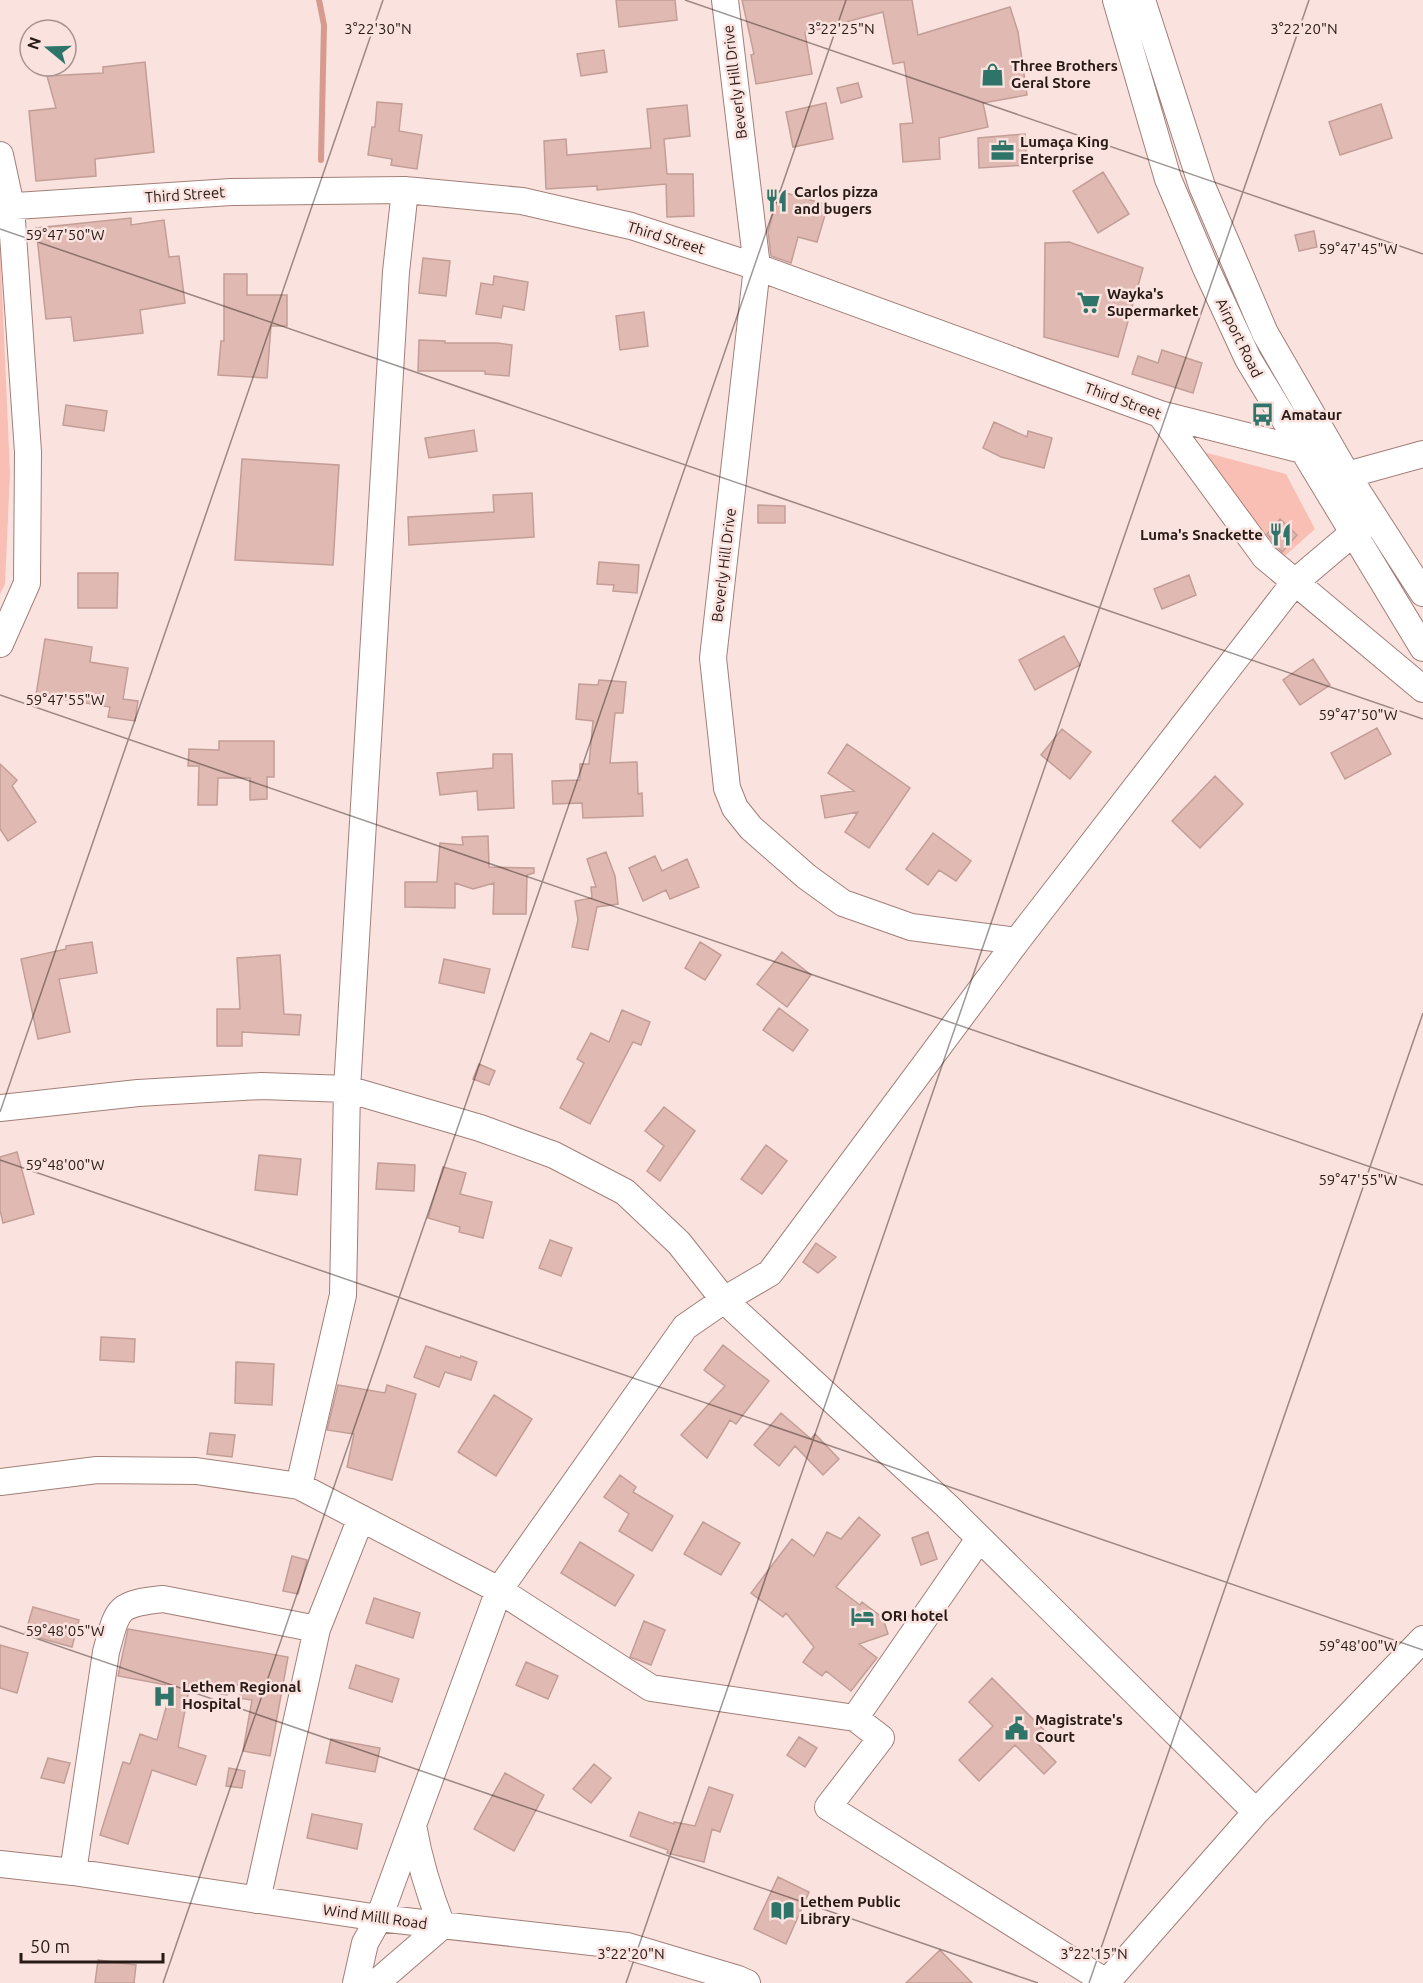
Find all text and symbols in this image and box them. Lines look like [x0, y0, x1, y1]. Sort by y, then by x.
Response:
north arrow [18, 18, 78, 78]
text: 3°22'30"N [344, 20, 412, 37]
text: 3°22'25"N [807, 20, 875, 37]
text: 3°22'20"N [1270, 20, 1338, 37]
street label: Beverly Hill Drive [719, 24, 750, 140]
text: N [23, 35, 44, 52]
place label: Three Brothers Geral Store [1011, 57, 1118, 91]
shop icon: Three Brothers Geral Store [980, 62, 1006, 88]
place label: Lumaça King Enterprise [1020, 133, 1109, 167]
office icon: Lumaça King Enterprise [989, 138, 1015, 164]
street label: Third Street [144, 183, 226, 206]
place label: Carlos pizza and bugers [794, 183, 878, 217]
restaurant icon: Carlos pizza and bugers [763, 188, 789, 214]
street label: Third Street [625, 218, 707, 257]
text: 59°47'50"W [25, 226, 105, 243]
text: 59°47'45"W [1318, 240, 1398, 257]
place label: Wayka's Supermarket [1107, 285, 1199, 319]
supermarket icon: Wayka's Supermarket [1076, 290, 1102, 316]
street label: Airport Road [1213, 295, 1266, 380]
street label: Third Street [1083, 379, 1164, 422]
bus stop icon: Amataur [1250, 402, 1276, 428]
place label: Amataur [1281, 406, 1343, 423]
street label: Beverly Hill Drive [708, 507, 739, 623]
restaurant icon: Luma's Snackette [1268, 522, 1294, 548]
place label: Luma's Snackette [1140, 526, 1263, 543]
text: 59°47'55"W [25, 691, 105, 708]
text: 59°47'50"W [1318, 706, 1398, 723]
text: 59°48'00"W [25, 1156, 105, 1173]
text: 59°47'55"W [1318, 1171, 1398, 1188]
hotel icon: ORI hotel [850, 1603, 876, 1629]
place label: ORI hotel [881, 1607, 948, 1624]
text: 59°48'05"W [25, 1622, 105, 1639]
text: 59°48'00"W [1318, 1637, 1398, 1654]
place label: Lethem Regional Hospital [182, 1678, 301, 1712]
hospital icon: Lethem Regional Hospital [151, 1683, 177, 1709]
place label: Magistrate's Court [1035, 1711, 1123, 1745]
public building icon: Magistrate's Court [1004, 1716, 1030, 1742]
place label: Lethem Public Library [800, 1893, 901, 1927]
library icon: Lethem Public Library [769, 1898, 795, 1924]
street label: Wind Milll Road [322, 1901, 428, 1932]
scale bar [21, 1926, 164, 1964]
text: 50 m [30, 1936, 70, 1956]
text: 3°22'20"N [597, 1945, 665, 1962]
text: 3°22'15"N [1060, 1945, 1128, 1962]

